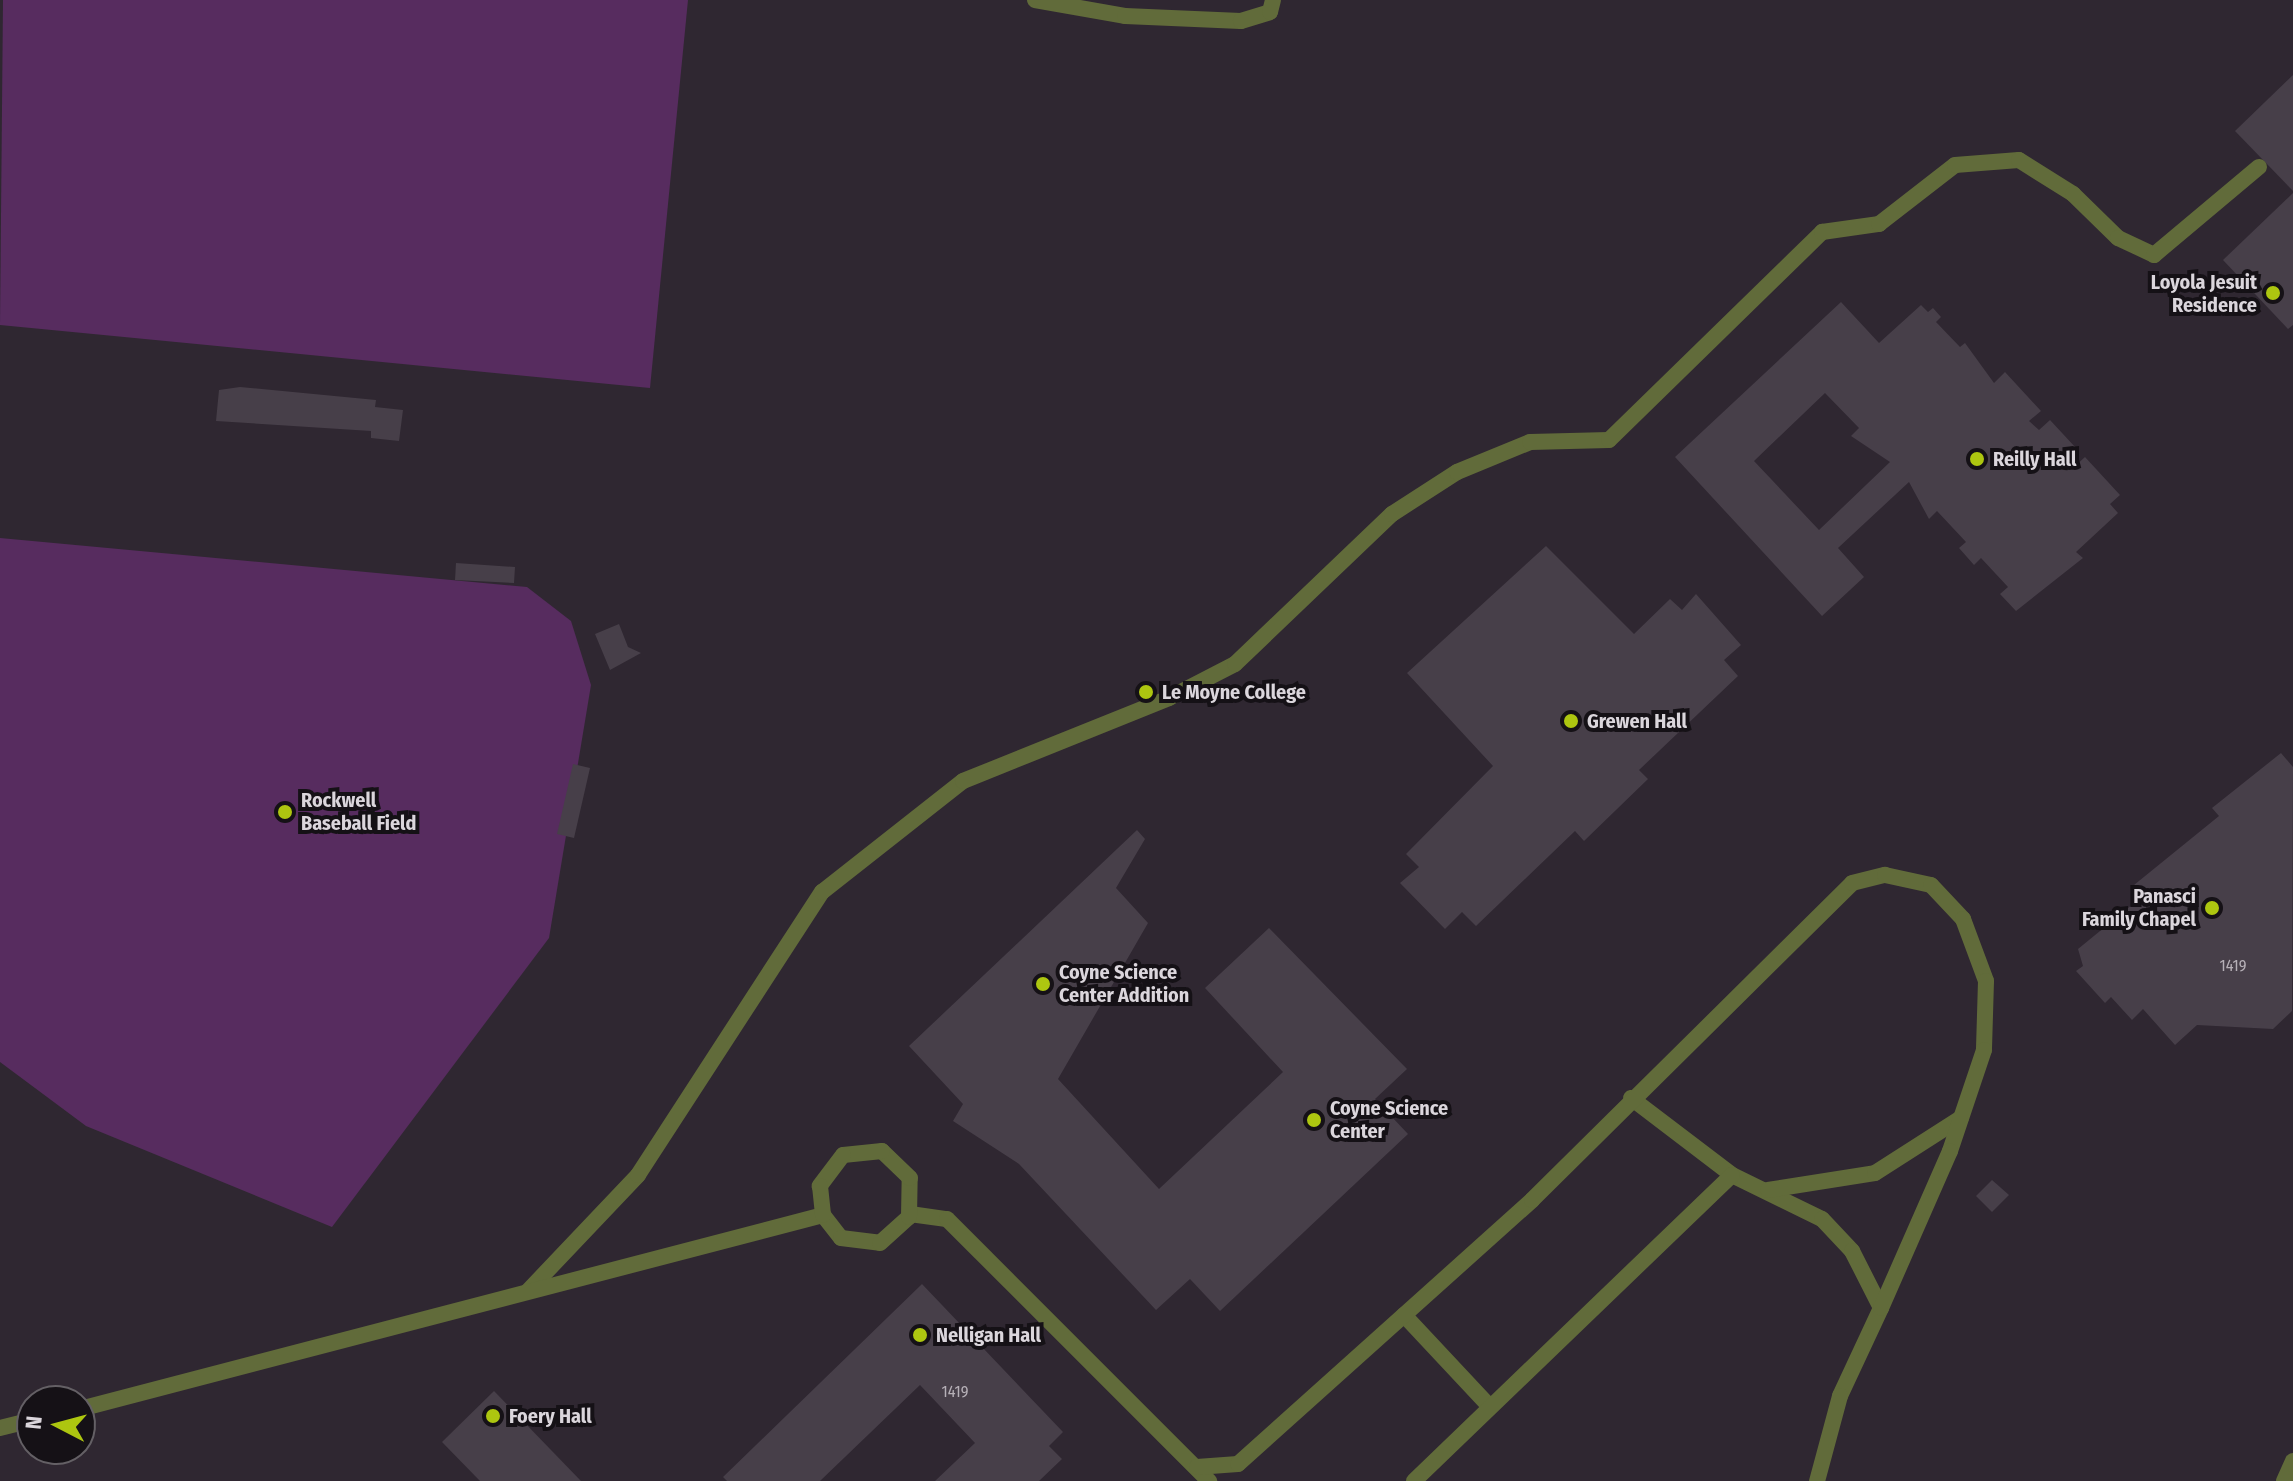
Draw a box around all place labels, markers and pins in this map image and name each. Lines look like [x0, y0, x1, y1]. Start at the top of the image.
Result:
place label: Loyola Jesuit Residence [2151, 270, 2257, 317]
marker: Loyola Jesuit Residence [2264, 284, 2282, 302]
place label: Reilly Hall [1993, 447, 2076, 471]
marker: Reilly Hall [1968, 450, 1986, 468]
place label: Le Moyne College [1162, 680, 1306, 704]
marker: Le Moyne College [1137, 683, 1155, 701]
place label: Grewen Hall [1587, 709, 1687, 733]
marker: Grewen Hall [1562, 712, 1580, 730]
place label: Rockwell Baseball Field [301, 788, 416, 835]
marker: Rockwell Baseball Field [276, 803, 294, 821]
place label: Panasci Family Chapel [2082, 884, 2196, 931]
marker: Panasci Family Chapel [2203, 899, 2221, 917]
place label: Coyne Science Center Addition [1059, 960, 1189, 1007]
marker: Coyne Science Center Addition [1034, 975, 1052, 993]
place label: Coyne Science Center [1330, 1096, 1448, 1143]
marker: Coyne Science Center [1305, 1111, 1323, 1129]
place label: Nelligan Hall [936, 1323, 1041, 1347]
marker: Nelligan Hall [911, 1326, 929, 1344]
place label: Foery Hall [509, 1404, 592, 1428]
marker: Foery Hall [484, 1407, 502, 1425]

